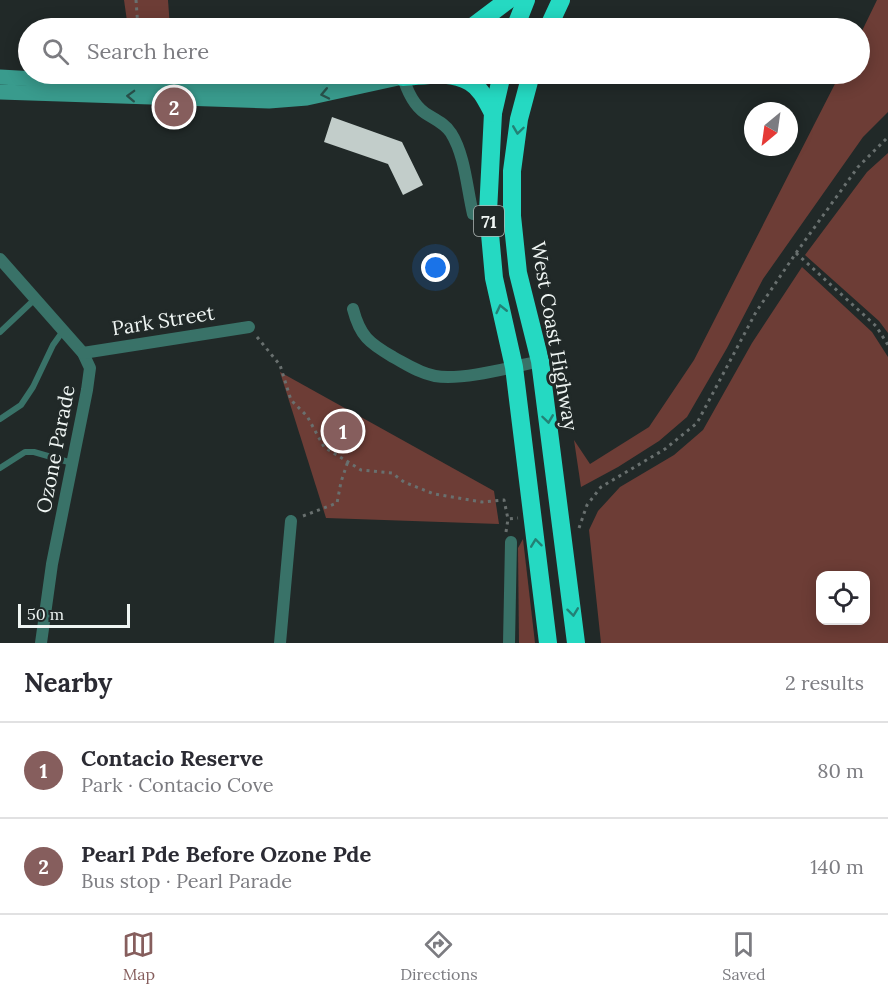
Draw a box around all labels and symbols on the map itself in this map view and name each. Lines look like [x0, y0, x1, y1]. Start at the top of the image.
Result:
pin: 2 [154, 84, 194, 130]
one-way arrow [320, 87, 330, 100]
one-way arrow [126, 90, 135, 103]
north arrow [744, 102, 798, 156]
one-way arrow [512, 126, 524, 135]
road number: 71 [474, 206, 504, 236]
street label: West Coast Highway [526, 240, 584, 433]
your location [421, 253, 450, 282]
street label: Park Street [110, 300, 216, 340]
one-way arrow [495, 305, 508, 315]
street label: Ozone Parade [30, 383, 80, 515]
pin: 1 [324, 408, 362, 454]
one-way arrow [541, 414, 553, 424]
one-way arrow [530, 539, 543, 548]
scale bar [18, 601, 130, 628]
one-way arrow [566, 608, 579, 617]

